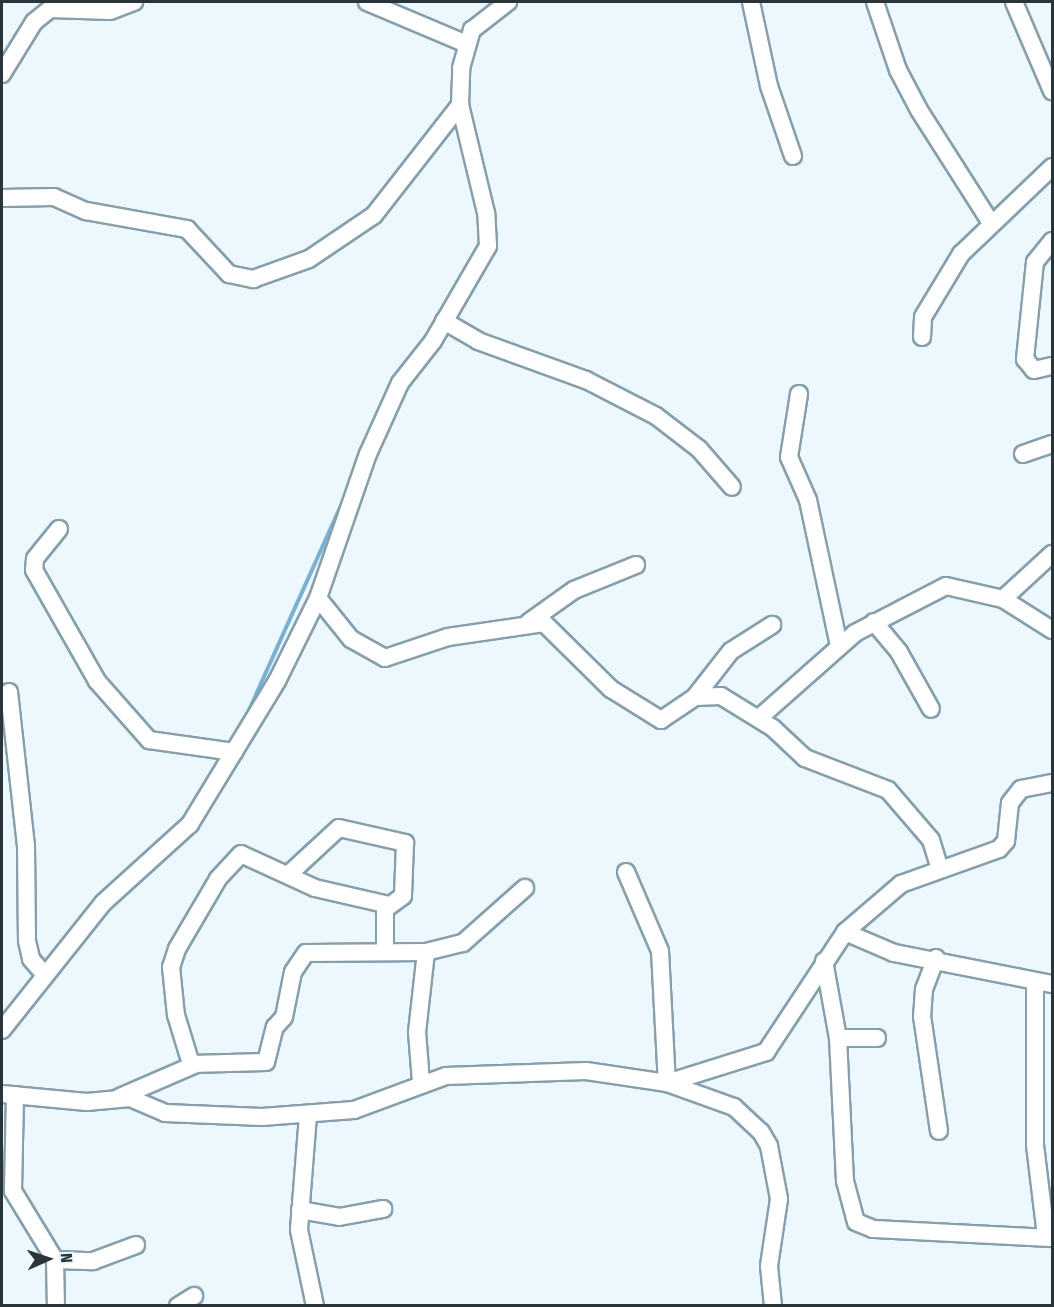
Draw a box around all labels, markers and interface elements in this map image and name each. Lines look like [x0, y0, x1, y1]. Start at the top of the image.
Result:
north arrow [18, 1229, 78, 1289]
text: N [57, 1253, 76, 1263]

